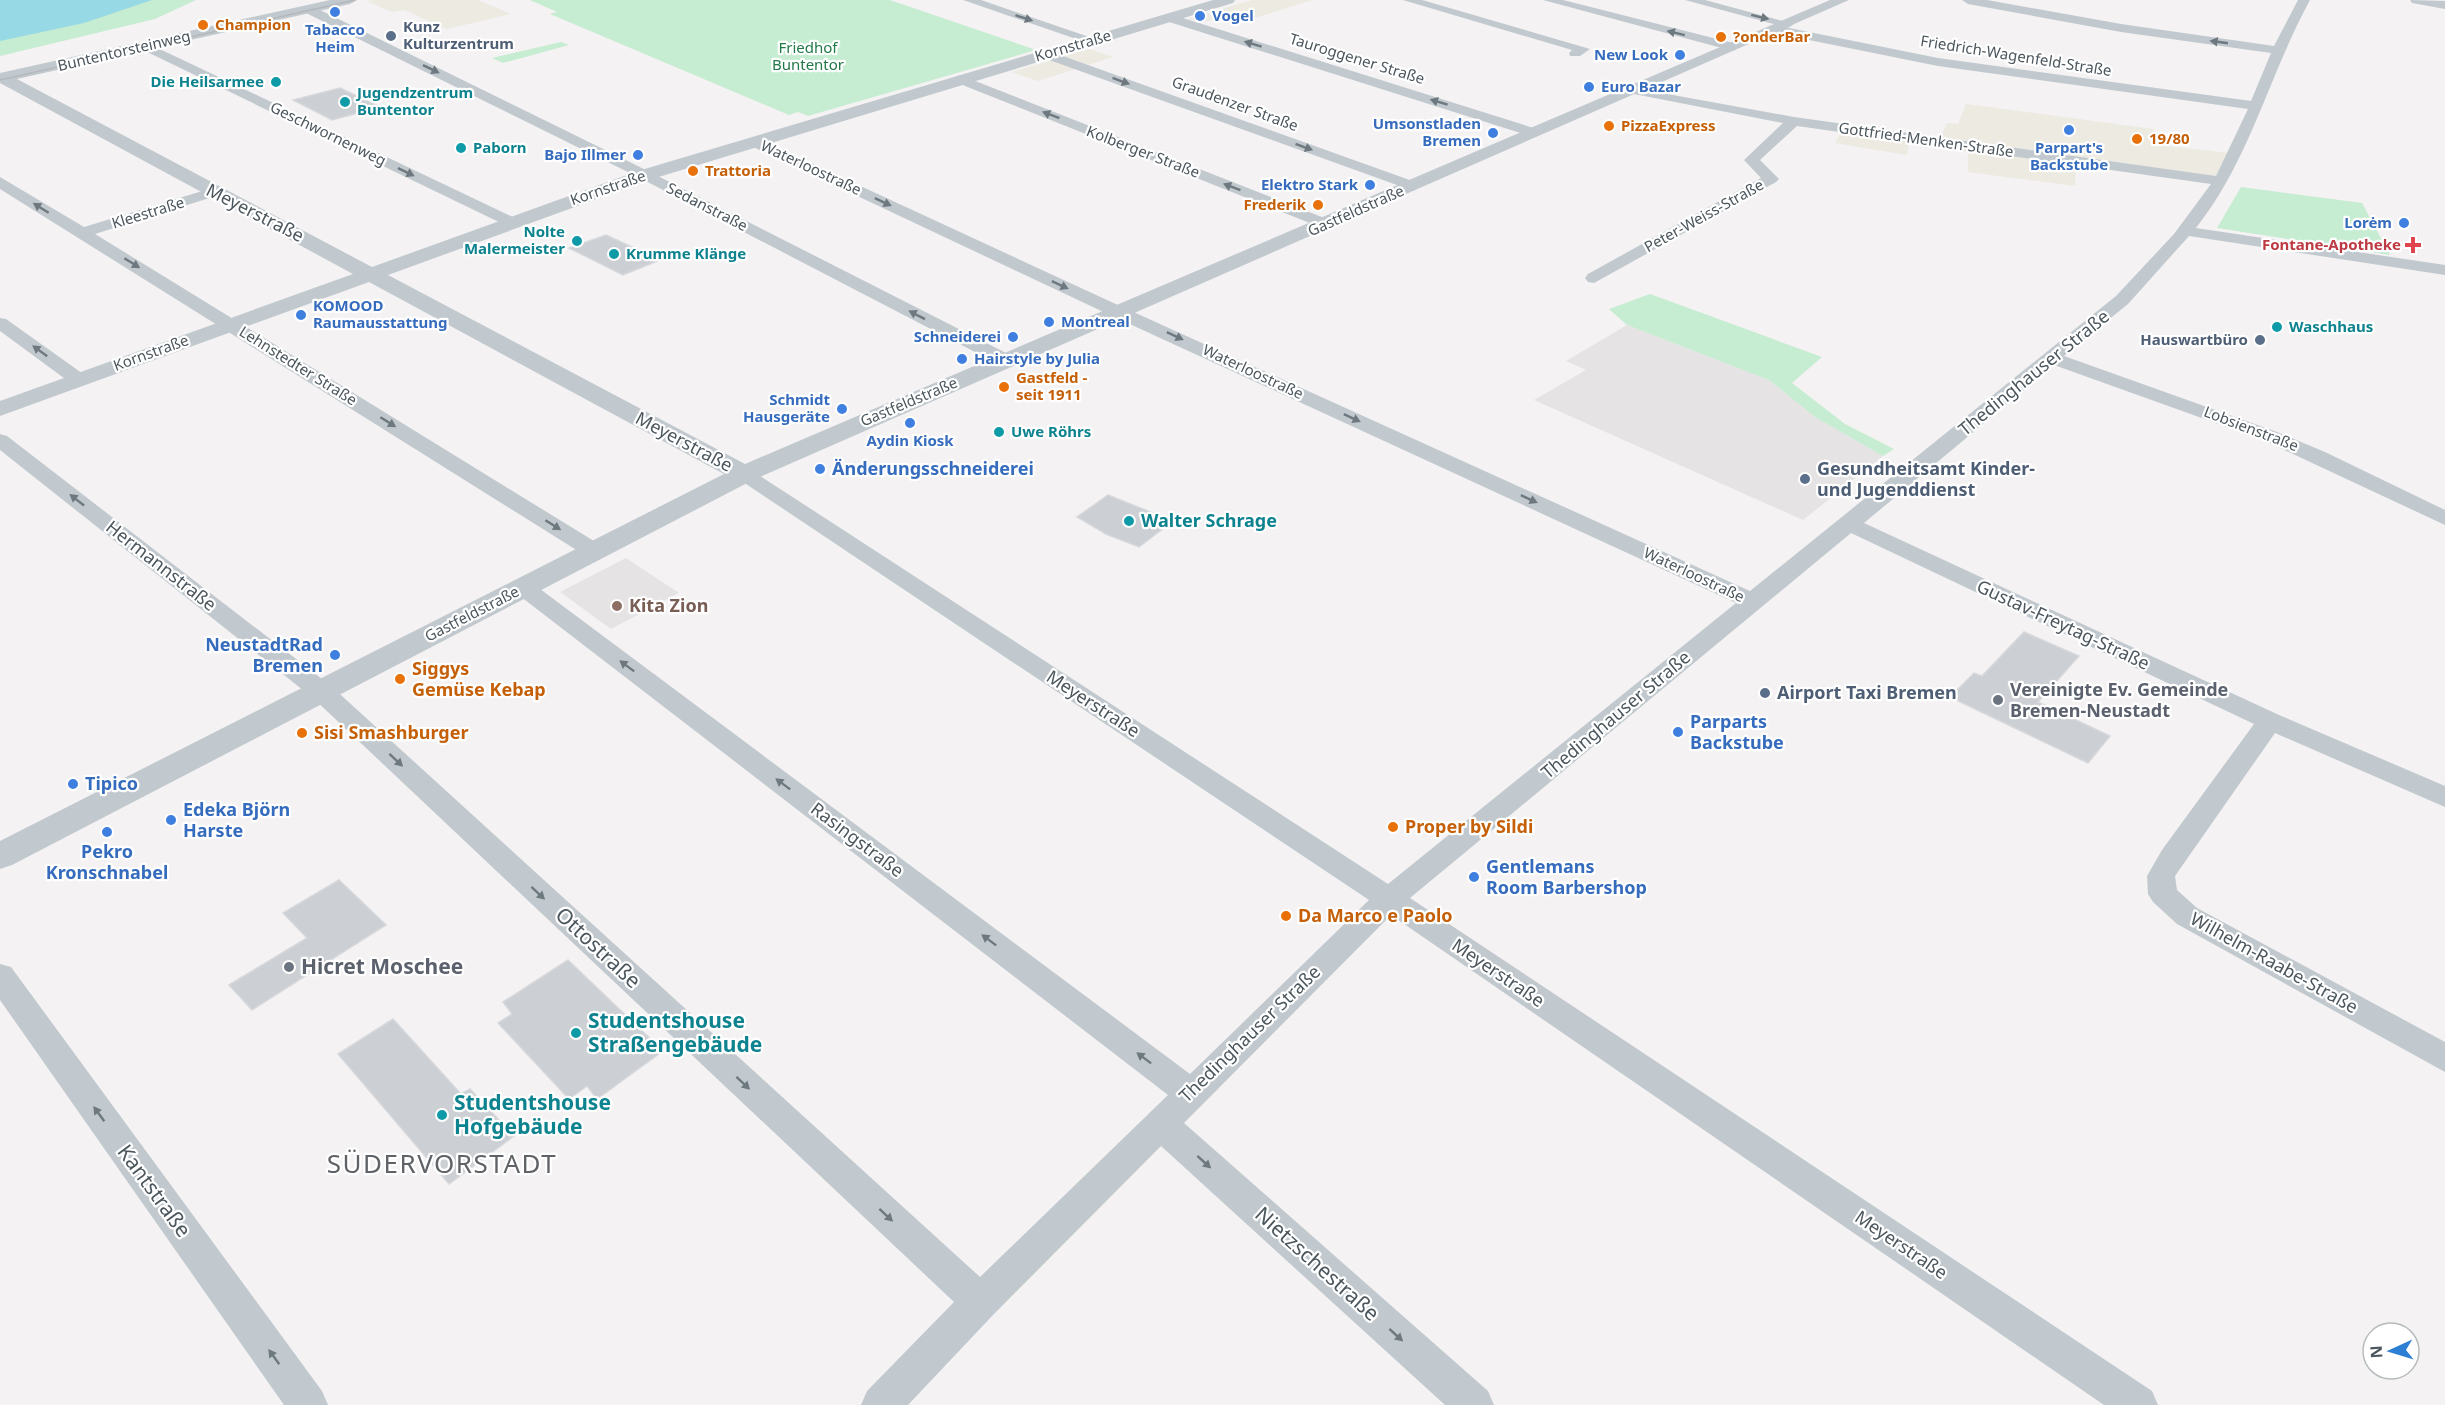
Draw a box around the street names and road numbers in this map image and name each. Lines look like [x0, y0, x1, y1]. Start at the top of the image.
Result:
street label: Buntentorsteinweg [55, 25, 192, 75]
street label: Kornstraße [1032, 25, 1113, 65]
street label: Tauroggener Straße [1287, 28, 1427, 88]
street label: Friedrich-Wagenfeld-Straße [1919, 30, 2113, 80]
street label: Graudenzer Straße [1169, 71, 1301, 135]
street label: Geschwornenweg [267, 96, 390, 170]
street label: Gottfried-Menken-Straße [1837, 117, 2015, 161]
street label: Kolberger Straße [1084, 120, 1203, 182]
street label: Waterloostraße [758, 135, 865, 199]
street label: Kornstraße [567, 165, 648, 209]
street label: Peter-Weiss-Straße [1640, 174, 1767, 256]
street label: Meyerstraße [202, 177, 308, 247]
street label: Sedanstraße [664, 177, 751, 235]
street label: Gastfeldstraße [1304, 180, 1407, 240]
street label: Kleestraße [109, 192, 186, 233]
street label: Thedinghauser Straße [1953, 304, 2114, 441]
street label: Lehnstedter Straße [236, 321, 361, 409]
street label: Kornstraße [110, 329, 191, 375]
street label: Waterloostraße [1200, 339, 1307, 403]
street label: Gastfeldstraße [857, 372, 960, 431]
street label: Lobsienstraße [2201, 401, 2302, 455]
street label: Meyerstraße [632, 405, 737, 477]
street label: Hermannstraße [101, 515, 222, 616]
street label: Waterloostraße [1641, 542, 1748, 606]
street label: Gustav-Freytag-Straße [1973, 573, 2154, 675]
street label: Gastfeldstraße [421, 581, 522, 646]
street label: Thedinghauser Straße [1536, 645, 1695, 784]
street label: Meyerstraße [1042, 664, 1145, 742]
street label: Rasingstraße [806, 796, 909, 882]
street label: Ottostraße [550, 901, 647, 994]
street label: Wilhelm-Raabe-Straße [2186, 906, 2363, 1018]
street label: Meyerstraße [1448, 932, 1549, 1012]
street label: Thedinghauser Straße [1174, 960, 1325, 1107]
street label: Kantstraße [112, 1138, 198, 1242]
street label: Nietzschestraße [1249, 1200, 1386, 1327]
street label: Meyerstraße [1851, 1204, 1952, 1284]

